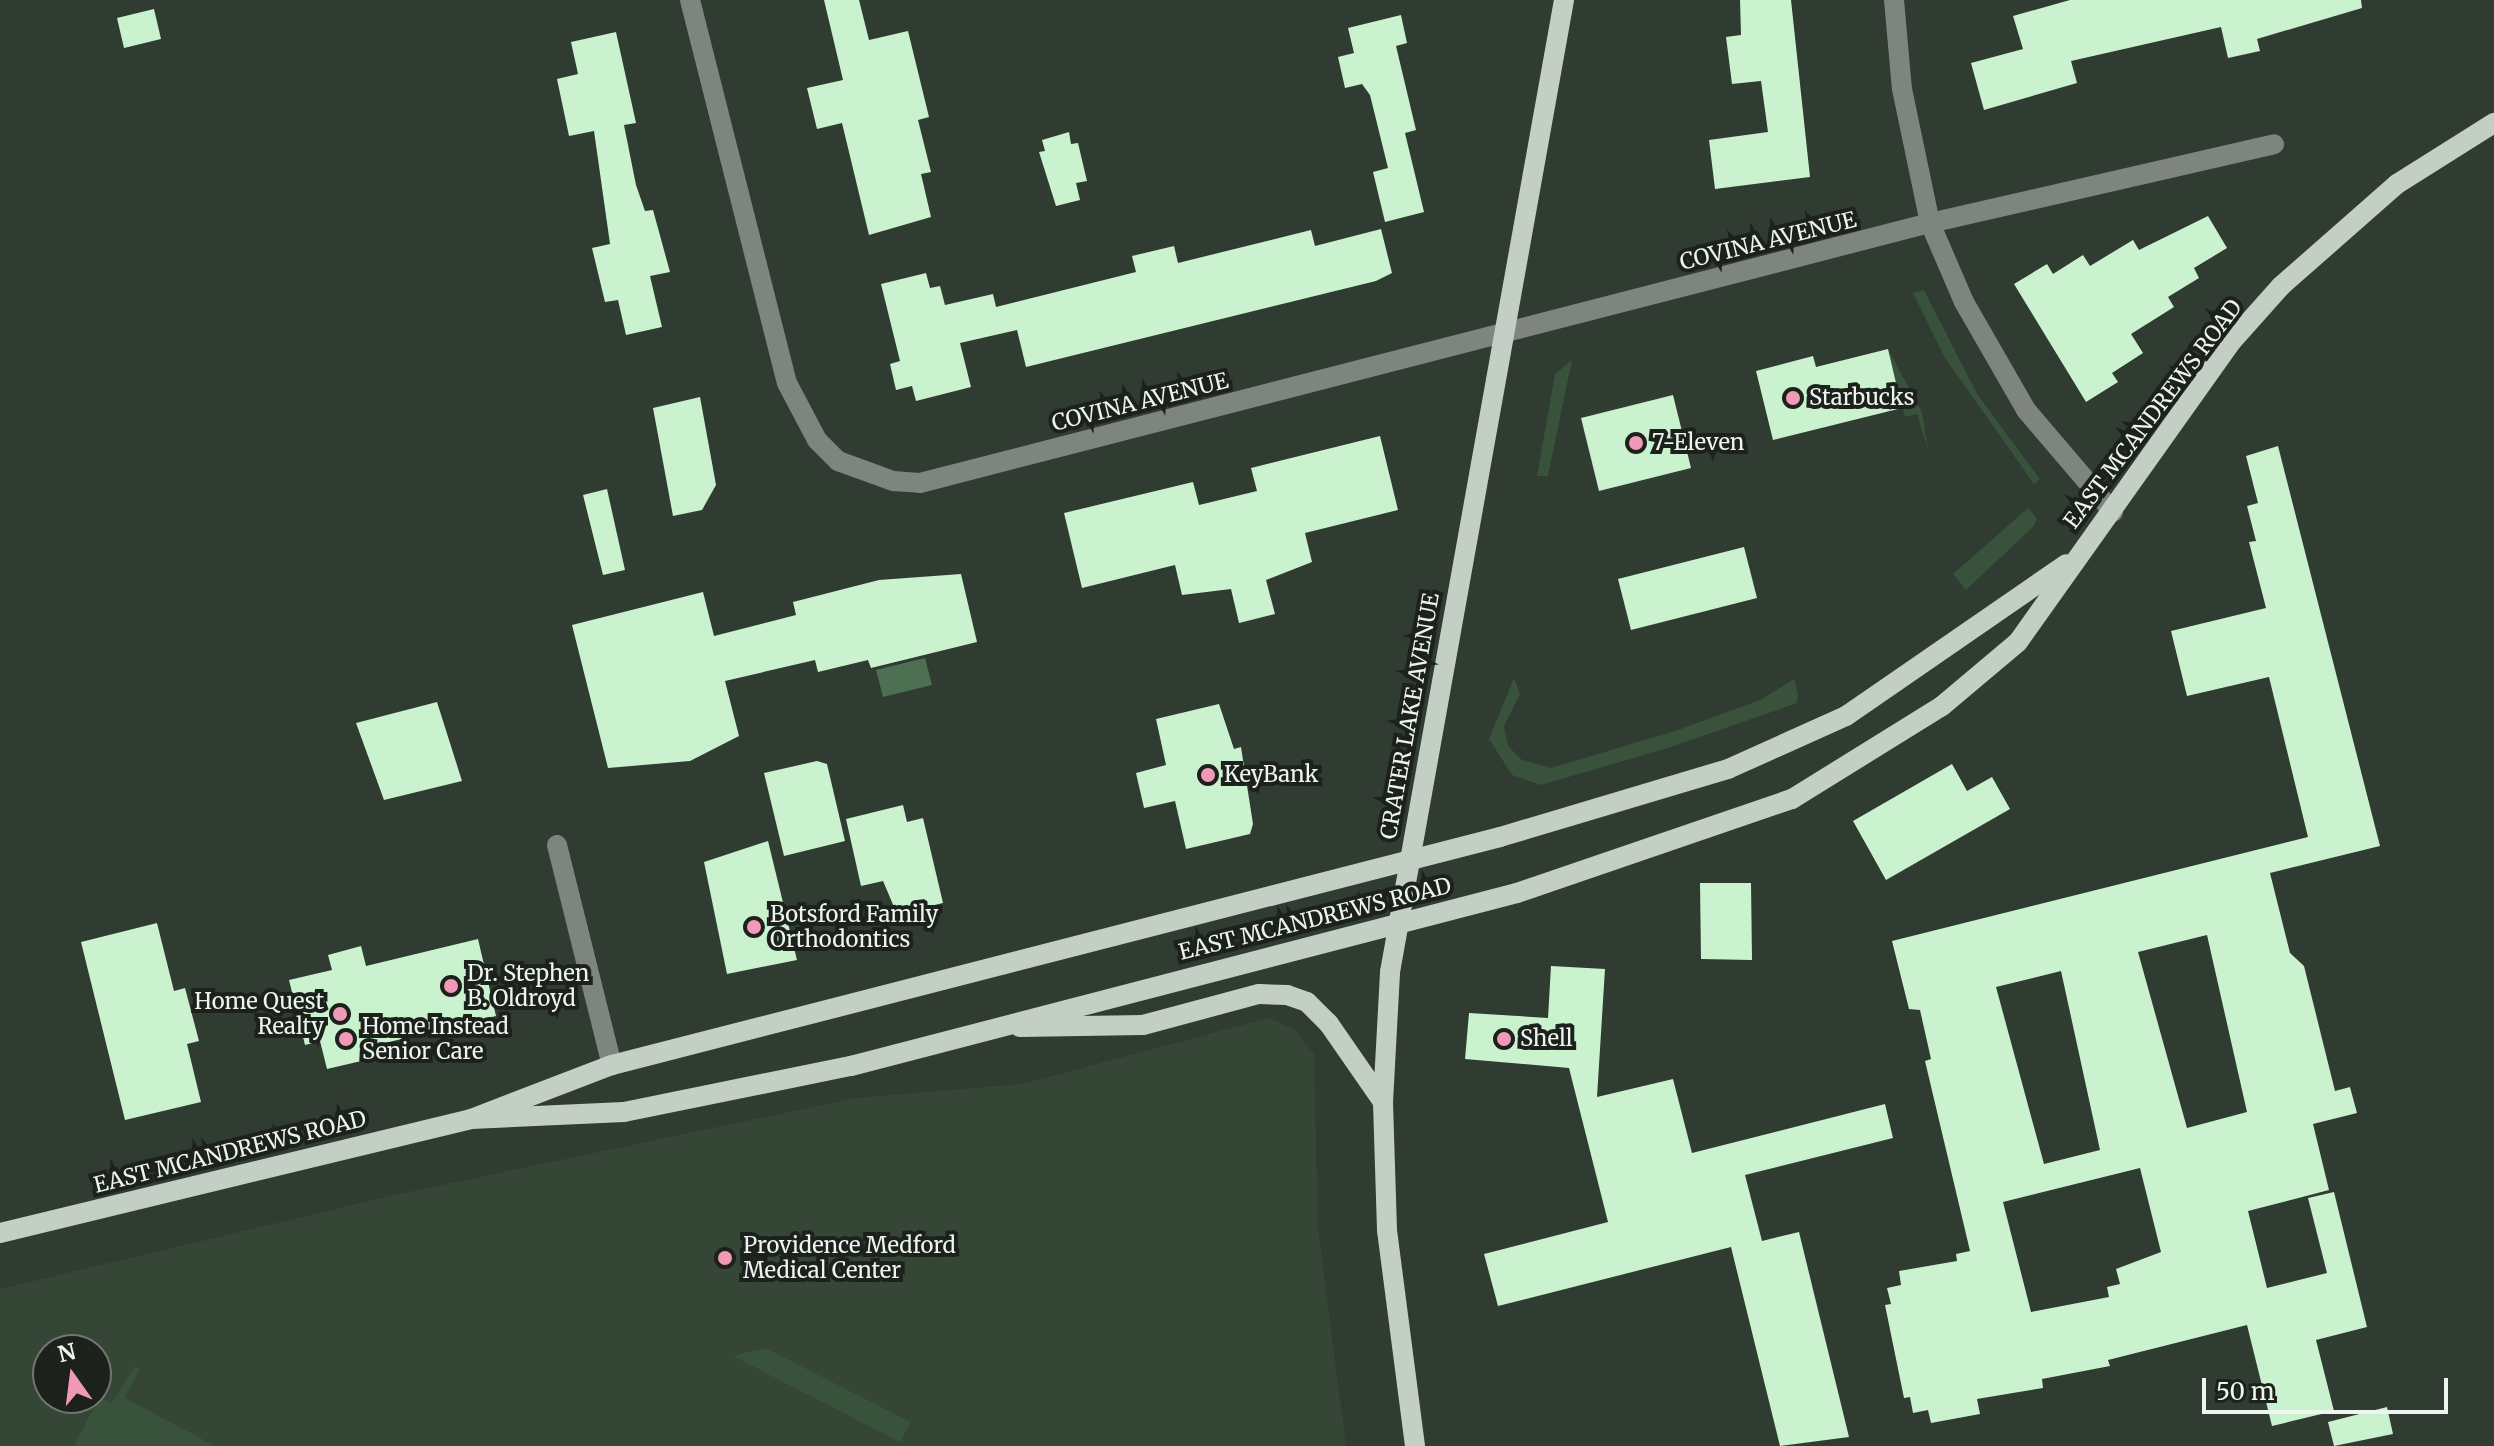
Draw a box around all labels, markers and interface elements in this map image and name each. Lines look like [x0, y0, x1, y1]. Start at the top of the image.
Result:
street label: COVINA AVENUE [1677, 206, 1859, 276]
street label: EAST MCANDREWS ROAD [2058, 294, 2248, 534]
street label: COVINA AVENUE [1049, 367, 1231, 437]
place label: Starbucks [1809, 385, 1914, 411]
marker: Starbucks [1784, 389, 1802, 407]
place label: 7-Eleven [1652, 430, 1744, 456]
marker: 7-Eleven [1627, 434, 1645, 452]
street label: CRATER LAKE AVENUE [1375, 591, 1445, 841]
place label: KeyBank [1224, 762, 1319, 788]
marker: KeyBank [1199, 766, 1217, 784]
street label: EAST MCANDREWS ROAD [1176, 872, 1454, 966]
place label: Botsford Family Orthodontics [770, 901, 938, 952]
marker: Botsford Family Orthodontics [745, 918, 763, 936]
place label: Dr. Stephen B. Oldroyd [467, 960, 589, 1012]
marker: Dr. Stephen B. Oldroyd [442, 977, 460, 995]
place label: Home Quest Realty [194, 988, 324, 1040]
marker: Home Quest Realty [331, 1005, 349, 1023]
place label: Home Instead Senior Care [362, 1013, 509, 1064]
place label: Shell [1520, 1026, 1573, 1052]
marker: Home Instead Senior Care [337, 1030, 355, 1048]
marker: Shell [1495, 1030, 1513, 1048]
street label: EAST MCANDREWS ROAD [91, 1105, 369, 1199]
place label: Providence Medford Medical Center [743, 1232, 956, 1284]
marker: Providence Medford Medical Center [714, 1247, 736, 1269]
north arrow [32, 1334, 112, 1414]
text: N [55, 1337, 78, 1368]
scale bar [2206, 1362, 2452, 1412]
text: 50 m [2216, 1376, 2275, 1407]

